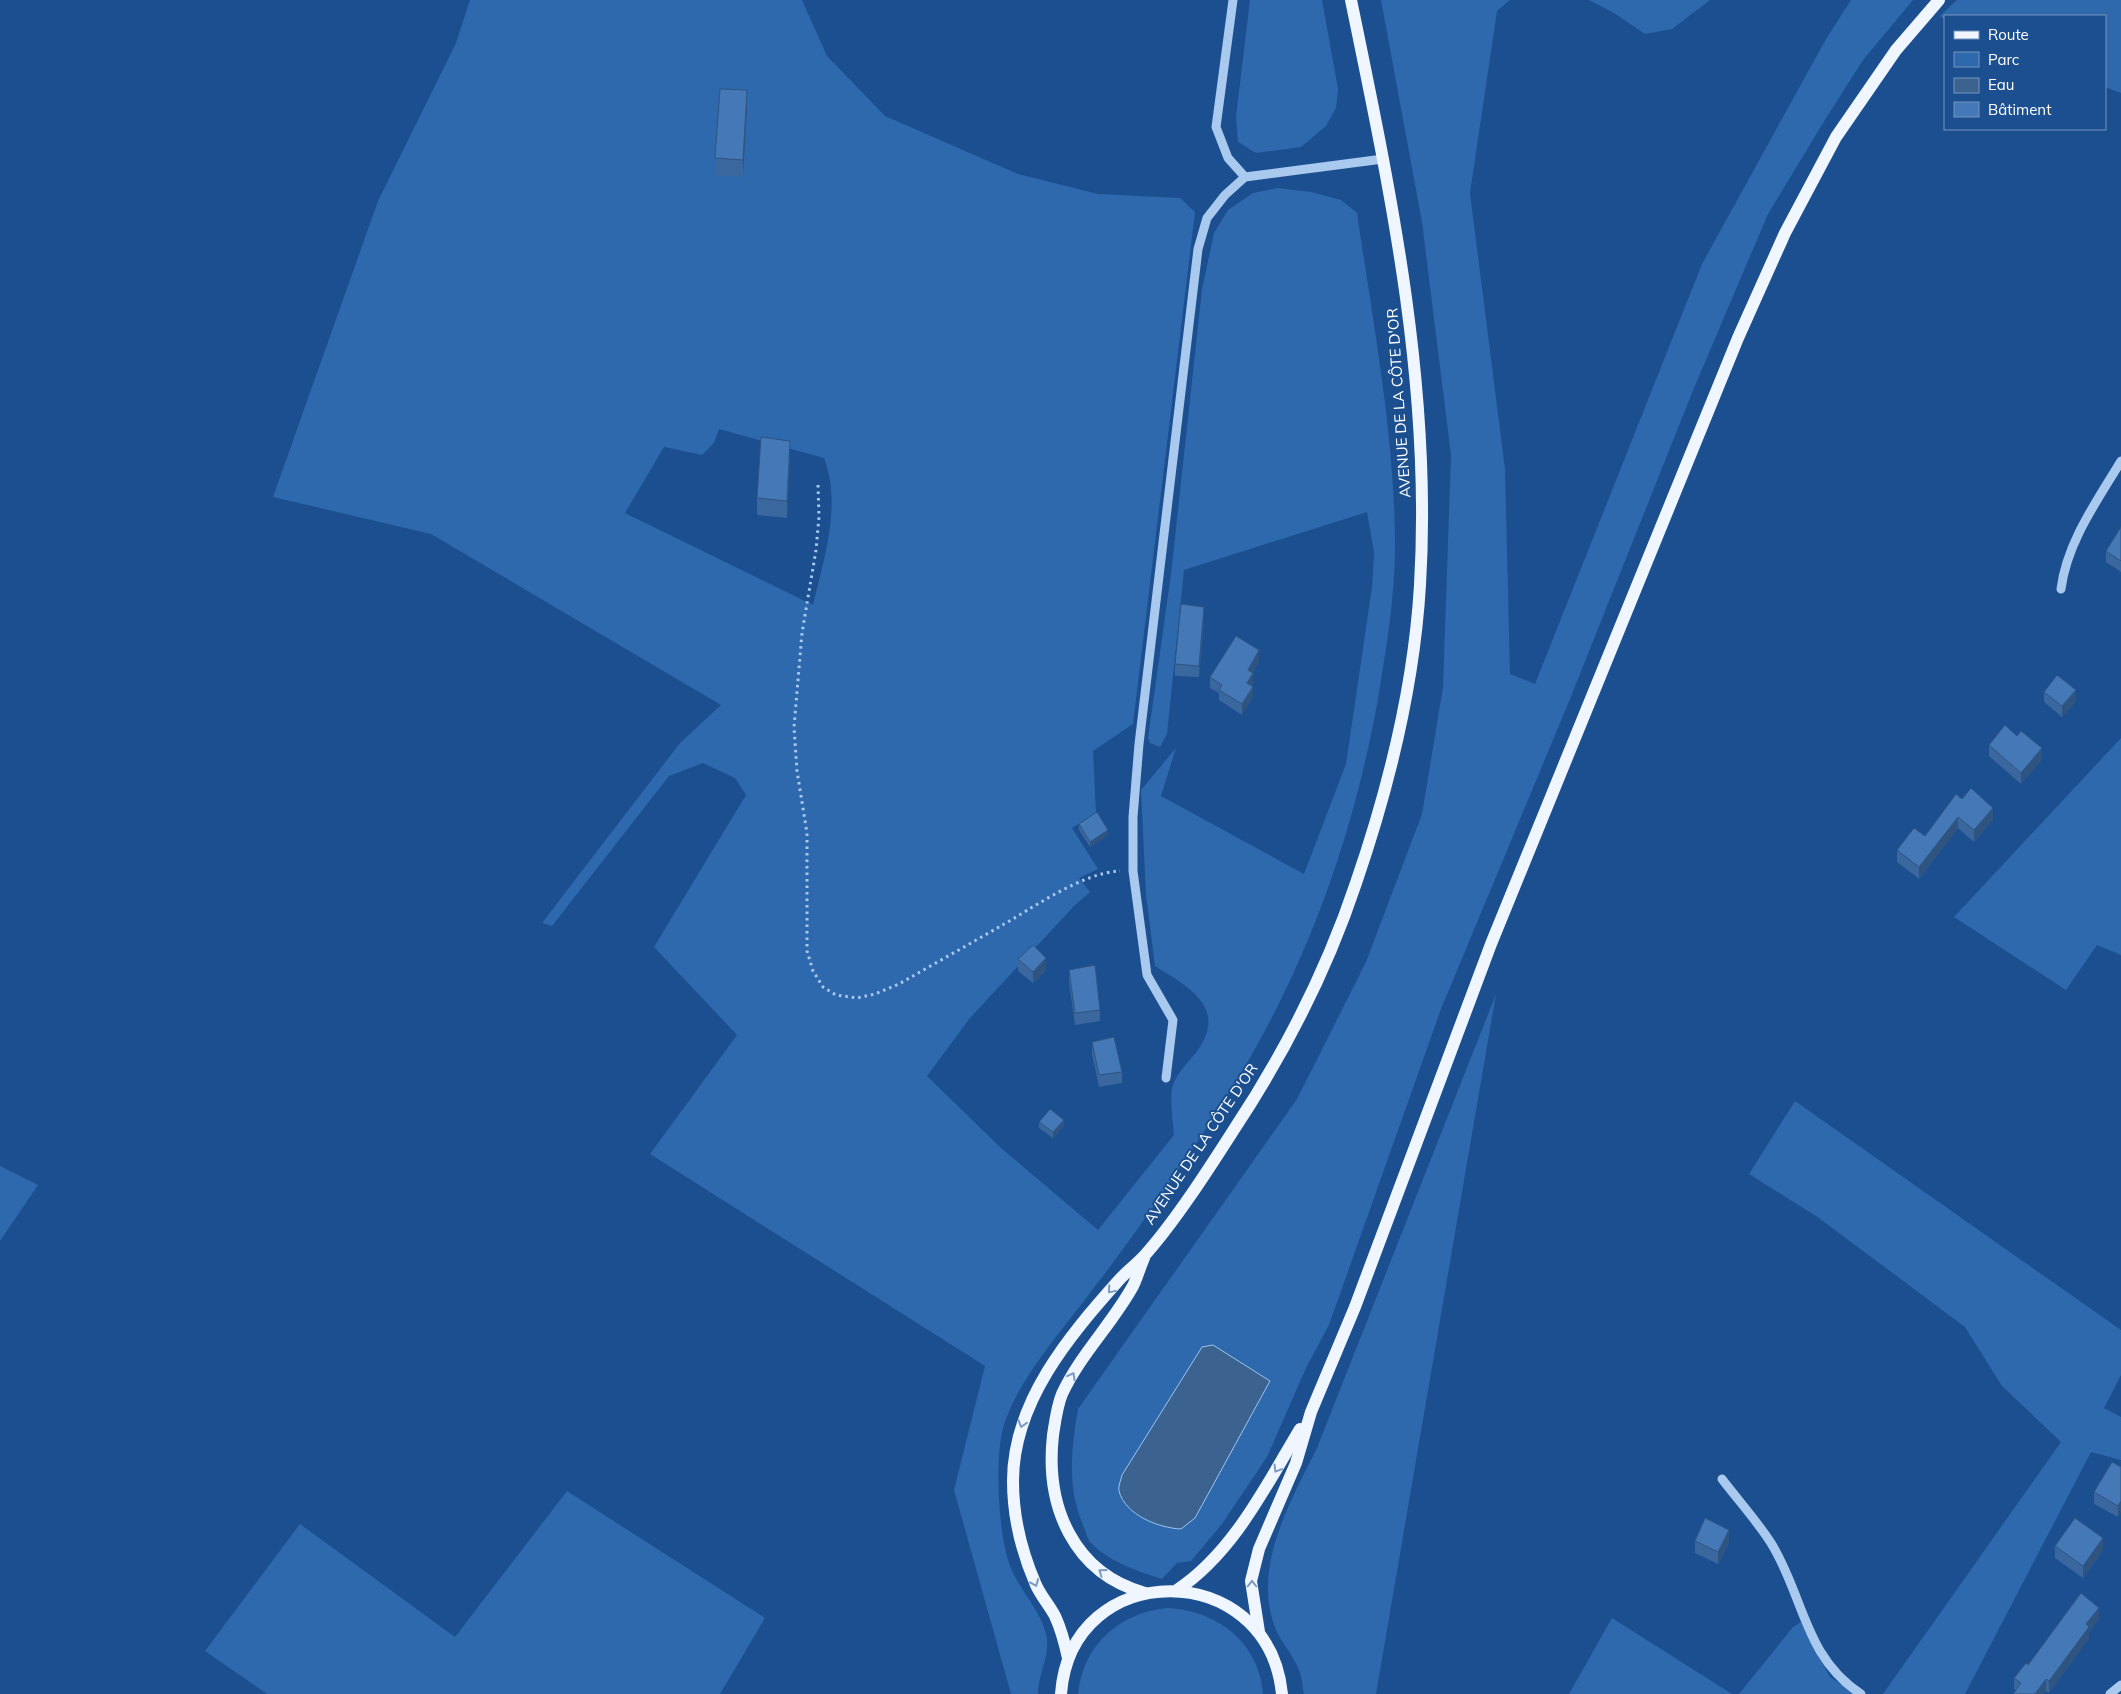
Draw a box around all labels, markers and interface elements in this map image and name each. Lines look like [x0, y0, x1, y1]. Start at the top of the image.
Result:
legend [1944, 15, 2106, 130]
text: Route [1988, 25, 2029, 44]
text: Parc [1988, 50, 2019, 69]
text: Eau [1988, 75, 2014, 94]
text: Bâtiment [1988, 100, 2051, 119]
street label: AVENUE DE LA CÔTE D'OR [1382, 307, 1415, 499]
street label: AVENUE DE LA CÔTE D'OR [1140, 1060, 1262, 1228]
one-way arrow [1108, 1284, 1117, 1293]
one-way arrow [1066, 1373, 1076, 1382]
one-way arrow [1018, 1420, 1028, 1428]
one-way arrow [1273, 1463, 1283, 1472]
one-way arrow [1098, 1569, 1108, 1578]
one-way arrow [1029, 1578, 1039, 1586]
one-way arrow [1247, 1580, 1257, 1588]

